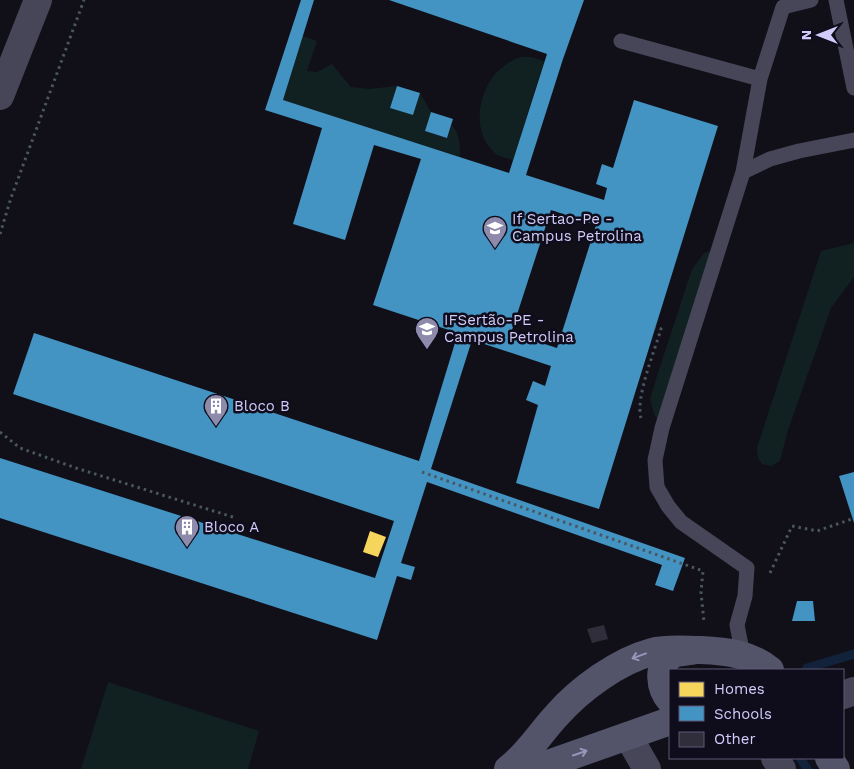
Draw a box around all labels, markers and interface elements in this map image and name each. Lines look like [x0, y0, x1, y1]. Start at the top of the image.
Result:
north arrow [794, 10, 844, 60]
text: N [798, 30, 814, 40]
place label: If Sertao-Pe - Campus Petrolina [512, 210, 642, 245]
school or university icon: If Sertao-Pe - Campus Petrolina [482, 215, 508, 249]
place label: IFSertão-PE - Campus Petrolina [444, 311, 574, 346]
school or university icon: IFSertão-PE - Campus Petrolina [414, 316, 440, 350]
building icon: Bloco B [203, 393, 229, 427]
place label: Bloco B [234, 397, 290, 415]
building icon: Bloco A [174, 514, 200, 548]
place label: Bloco A [204, 518, 259, 536]
one-way arrow [632, 652, 647, 662]
legend [669, 669, 844, 759]
text: Homes [714, 680, 765, 698]
text: Schools [714, 705, 772, 723]
text: Other [714, 730, 756, 748]
one-way arrow [572, 748, 587, 757]

